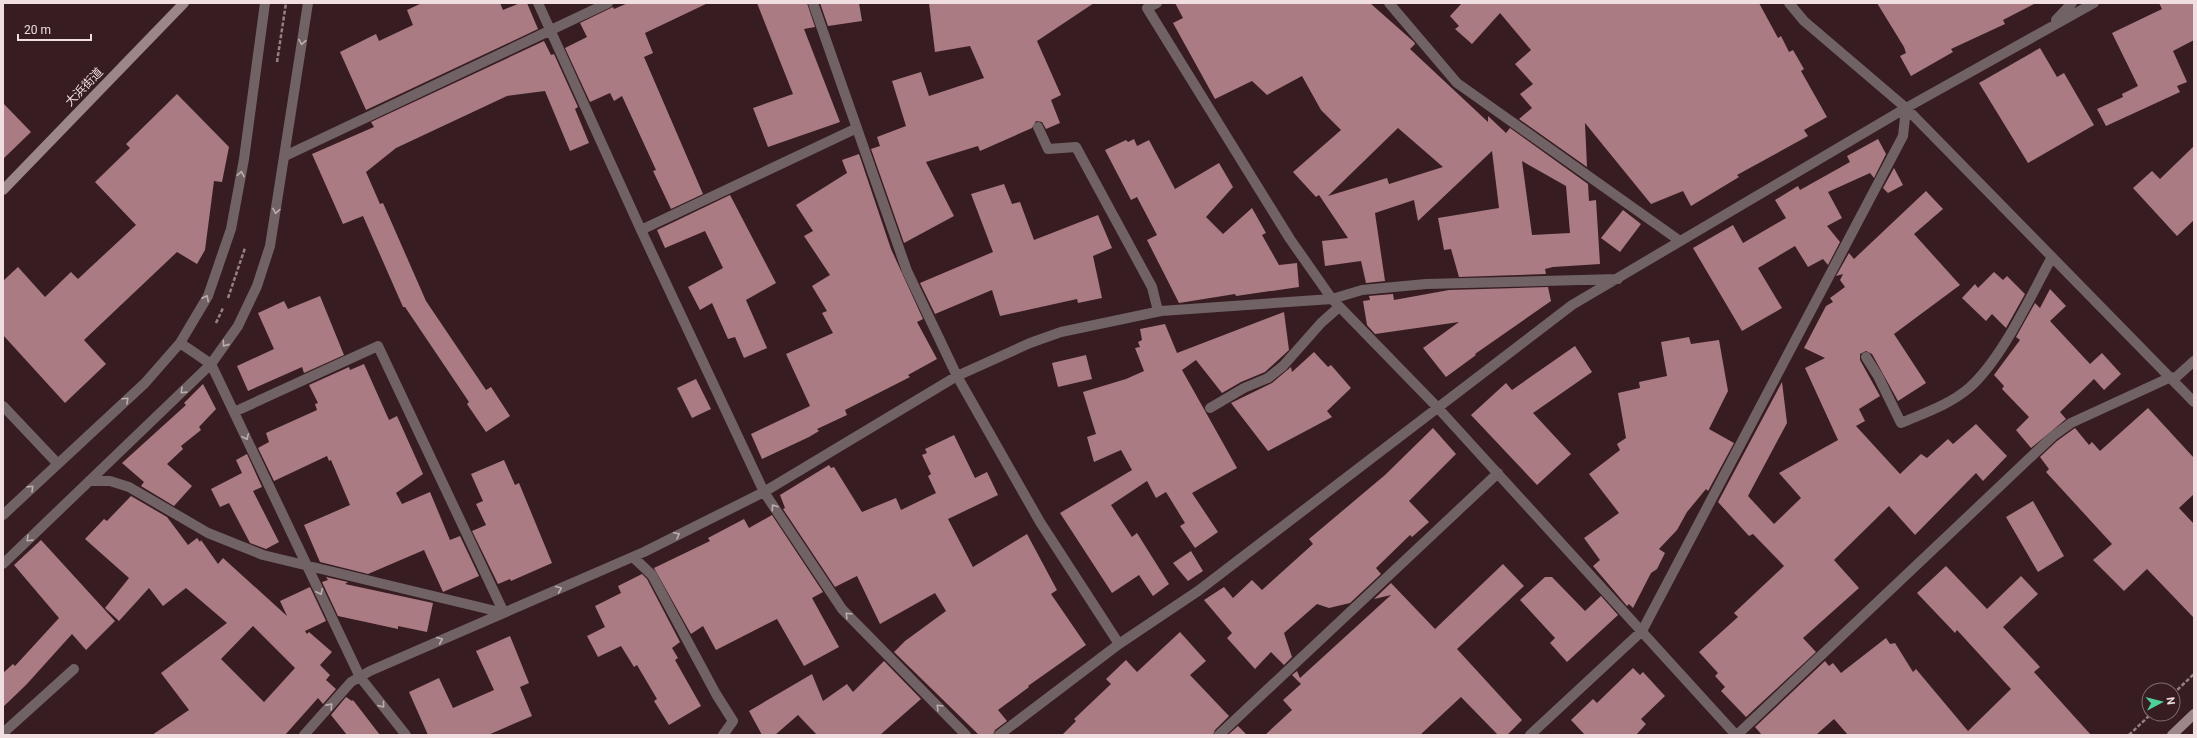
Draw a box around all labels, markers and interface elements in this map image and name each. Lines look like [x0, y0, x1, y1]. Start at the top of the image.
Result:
scale bar [18, 16, 91, 42]
text: 20 m [24, 23, 51, 37]
one-way arrow [298, 38, 307, 45]
street label: 大浜街道 [62, 65, 106, 109]
one-way arrow [236, 170, 245, 177]
one-way arrow [272, 208, 281, 215]
one-way arrow [201, 295, 209, 302]
one-way arrow [223, 340, 230, 347]
one-way arrow [180, 386, 188, 394]
one-way arrow [121, 397, 129, 404]
one-way arrow [241, 433, 249, 440]
one-way arrow [26, 485, 34, 493]
one-way arrow [772, 505, 779, 512]
one-way arrow [673, 532, 681, 540]
one-way arrow [26, 534, 34, 542]
one-way arrow [555, 586, 563, 594]
one-way arrow [315, 588, 323, 596]
one-way arrow [845, 612, 853, 619]
one-way arrow [436, 637, 443, 645]
north arrow [2141, 682, 2181, 722]
text: N [2164, 696, 2177, 706]
one-way arrow [378, 701, 385, 708]
one-way arrow [325, 703, 333, 711]
one-way arrow [936, 704, 944, 712]

